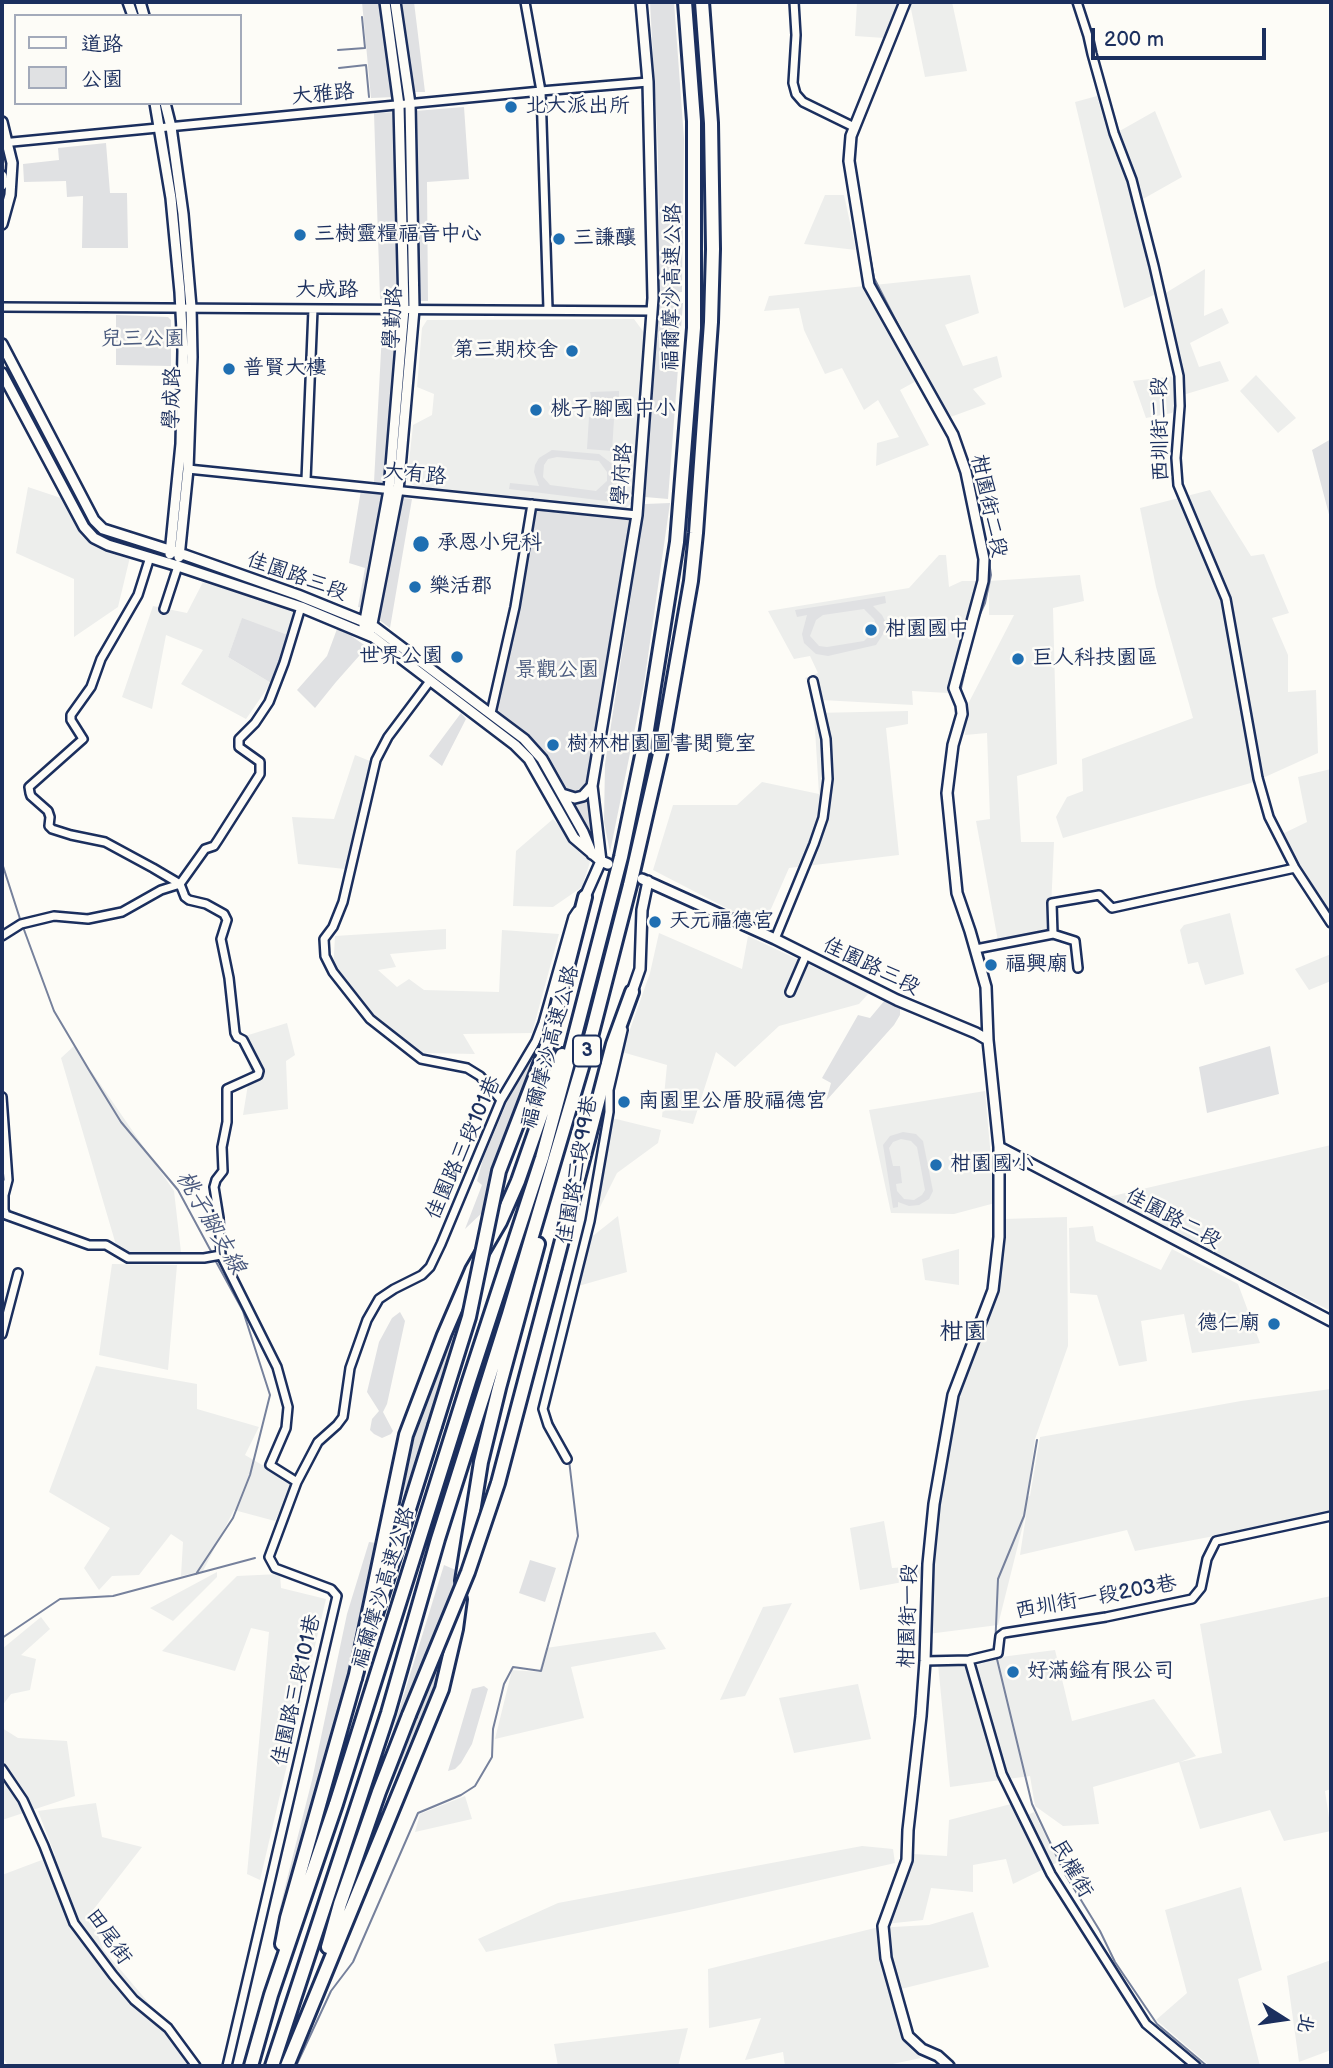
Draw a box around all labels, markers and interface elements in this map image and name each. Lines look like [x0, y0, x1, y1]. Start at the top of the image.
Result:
legend [14, 14, 242, 105]
scale bar [1095, 14, 1270, 58]
text: 200 m [1104, 27, 1164, 52]
text: 道路 [81, 32, 123, 57]
text: 公園 [81, 67, 123, 92]
street label: 大雅路 [291, 80, 355, 110]
place label: 北大派出所 [525, 94, 630, 120]
marker: 北大派出所 [503, 99, 519, 115]
street label: 福爾摩沙高速公路 [659, 203, 687, 371]
place label: 三樹靈糧福音中心 [314, 222, 482, 248]
place label: 三謙釀 [573, 226, 636, 252]
marker: 三樹靈糧福音中心 [292, 227, 308, 243]
marker: 三謙釀 [551, 231, 567, 247]
street label: 大成路 [296, 278, 358, 304]
street label: 學勤路 [380, 286, 408, 350]
park label: 兒三公園 [101, 327, 185, 353]
place label: 第三期校舍 [453, 338, 558, 364]
marker: 第三期校舍 [564, 343, 580, 359]
place label: 普賢大樓 [243, 356, 327, 382]
marker: 普賢大樓 [221, 361, 237, 377]
street label: 學成路 [159, 366, 187, 430]
street label: 西圳街二段 [1147, 376, 1175, 482]
place label: 桃子腳國中小 [550, 397, 676, 423]
marker: 桃子腳國中小 [528, 402, 544, 418]
street label: 學府路 [608, 442, 638, 506]
street label: 柑園街二段 [965, 452, 1011, 560]
street label: 大有路 [382, 459, 448, 491]
place label: 承恩小兒科 [437, 531, 542, 557]
marker: 承恩小兒科 [411, 534, 431, 554]
street label: 佳園路三段 [243, 547, 351, 607]
place label: 樂活郡 [429, 574, 492, 600]
marker: 樂活郡 [407, 579, 423, 595]
place label: 柑園國中 [885, 617, 969, 643]
marker: 柑園國中 [863, 622, 879, 638]
place label: 世界公園 [359, 644, 443, 670]
place label: 巨人科技園區 [1032, 646, 1158, 672]
marker: 世界公園 [449, 649, 465, 665]
marker: 巨人科技園區 [1010, 651, 1026, 667]
park label: 景觀公園 [515, 658, 599, 684]
place label: 樹林柑園圖書閱覽室 [567, 732, 756, 758]
marker: 樹林柑園圖書閱覽室 [545, 737, 561, 753]
place label: 天元福德宮 [669, 909, 774, 935]
marker: 天元福德宮 [647, 914, 663, 930]
street label: 佳園路三段 [818, 933, 924, 1001]
place label: 福興廟 [1005, 952, 1068, 978]
marker: 福興廟 [983, 957, 999, 973]
street label: 福爾摩沙高速公路 [517, 963, 585, 1131]
road number: 3 [573, 1036, 601, 1066]
street label: 佳園路三段101巷 [421, 1072, 507, 1224]
place label: 南園里公厝股福德宮 [638, 1089, 827, 1115]
street label: 佳園路三段99巷 [553, 1094, 603, 1246]
marker: 南園里公厝股福德宮 [616, 1094, 632, 1110]
place label: 柑園國小 [950, 1152, 1034, 1178]
marker: 柑園國小 [928, 1157, 944, 1173]
water label: 桃子腳支線 [169, 1166, 251, 1280]
street label: 佳園路二段 [1121, 1183, 1225, 1255]
place label: 德仁廟 [1197, 1311, 1260, 1337]
marker: 德仁廟 [1266, 1316, 1282, 1332]
district label: 柑園 [939, 1319, 987, 1347]
street label: 福爾摩沙高速公路 [347, 1504, 421, 1672]
street label: 柑園街一段 [895, 1563, 923, 1669]
street label: 西圳街一段203巷 [1013, 1571, 1179, 1625]
street label: 佳園路三段101巷 [267, 1612, 327, 1768]
place label: 好滿鎰有限公司 [1027, 1659, 1174, 1685]
marker: 好滿鎰有限公司 [1005, 1664, 1021, 1680]
street label: 民權街 [1044, 1835, 1098, 1903]
street label: 田尾街 [80, 1904, 136, 1970]
north arrow [1249, 1984, 1319, 2054]
text: 北 [1292, 2012, 1318, 2035]

